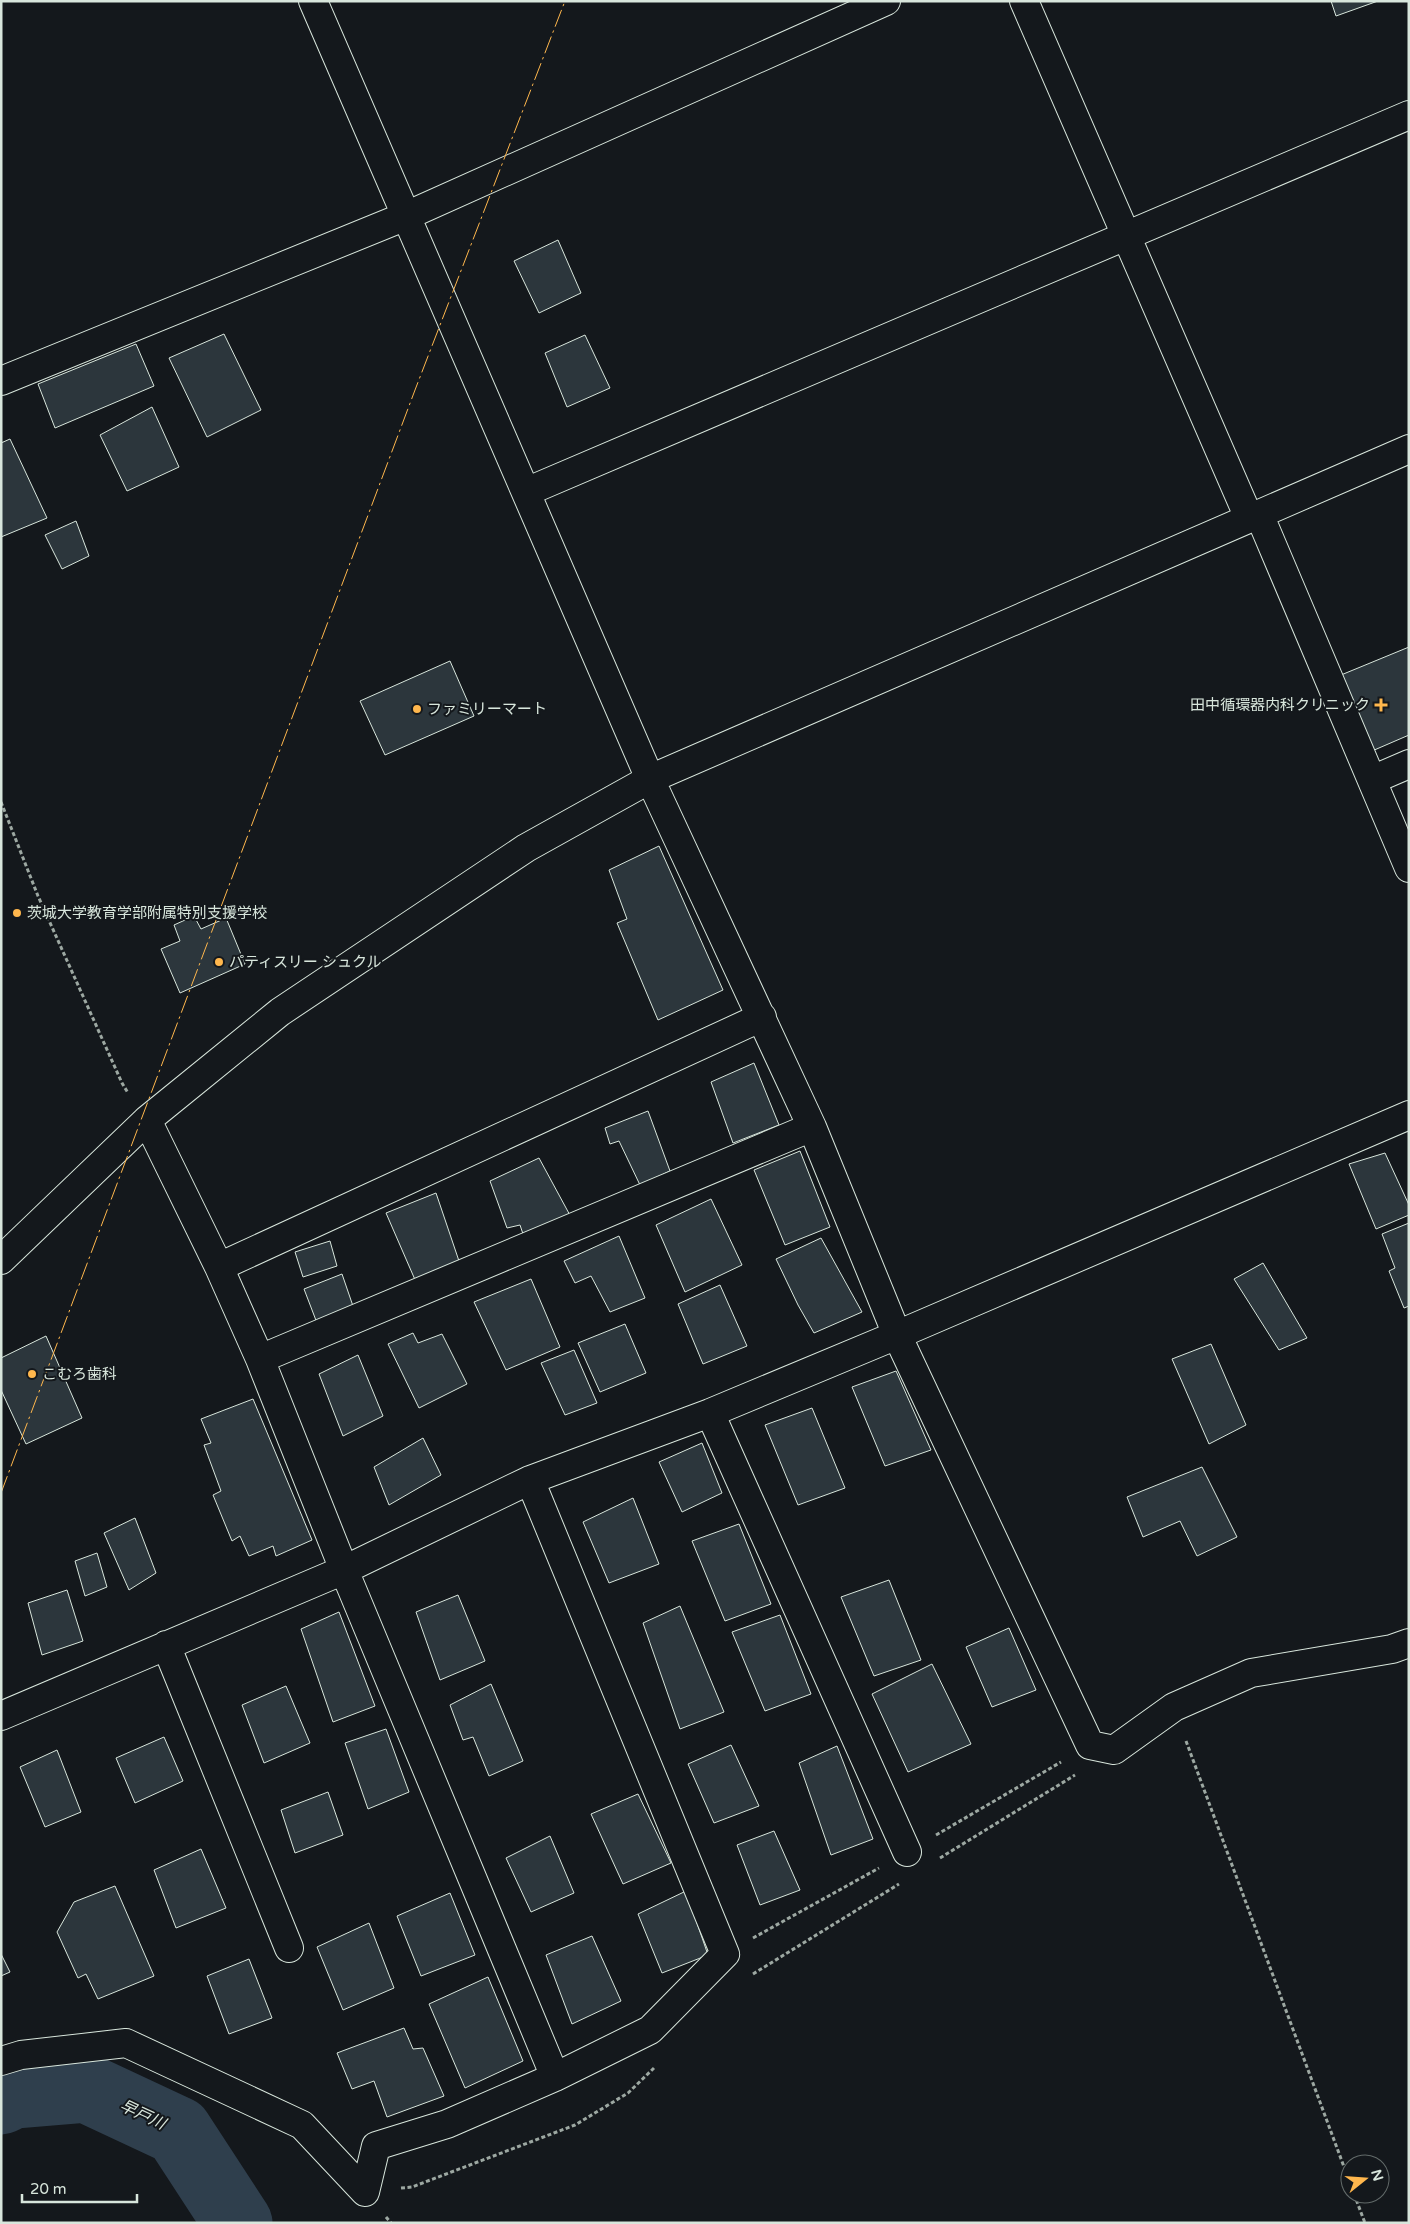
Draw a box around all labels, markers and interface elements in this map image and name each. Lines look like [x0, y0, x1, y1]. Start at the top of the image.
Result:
place label: 田中循環器内科クリニック [1190, 696, 1370, 714]
marker: 田中循環器内科クリニック [1374, 698, 1388, 712]
place label: ファミリーマート [427, 700, 547, 718]
marker: ファミリーマート [411, 703, 423, 715]
place label: 茨城大学教育学部附属特別支援学校 [27, 904, 267, 922]
marker: 茨城大学教育学部附属特別支援学校 [11, 907, 23, 919]
place label: パティスリー シュクル [229, 953, 382, 971]
marker: パティスリー シュクル [213, 956, 225, 968]
place label: こむろ歯科 [42, 1365, 117, 1383]
marker: こむろ歯科 [26, 1368, 38, 1380]
water label: 早戸川 [117, 2096, 170, 2135]
north arrow [1340, 2154, 1390, 2204]
text: N [1367, 2167, 1387, 2183]
scale bar [22, 2172, 138, 2204]
text: 20 m [30, 2180, 67, 2198]

